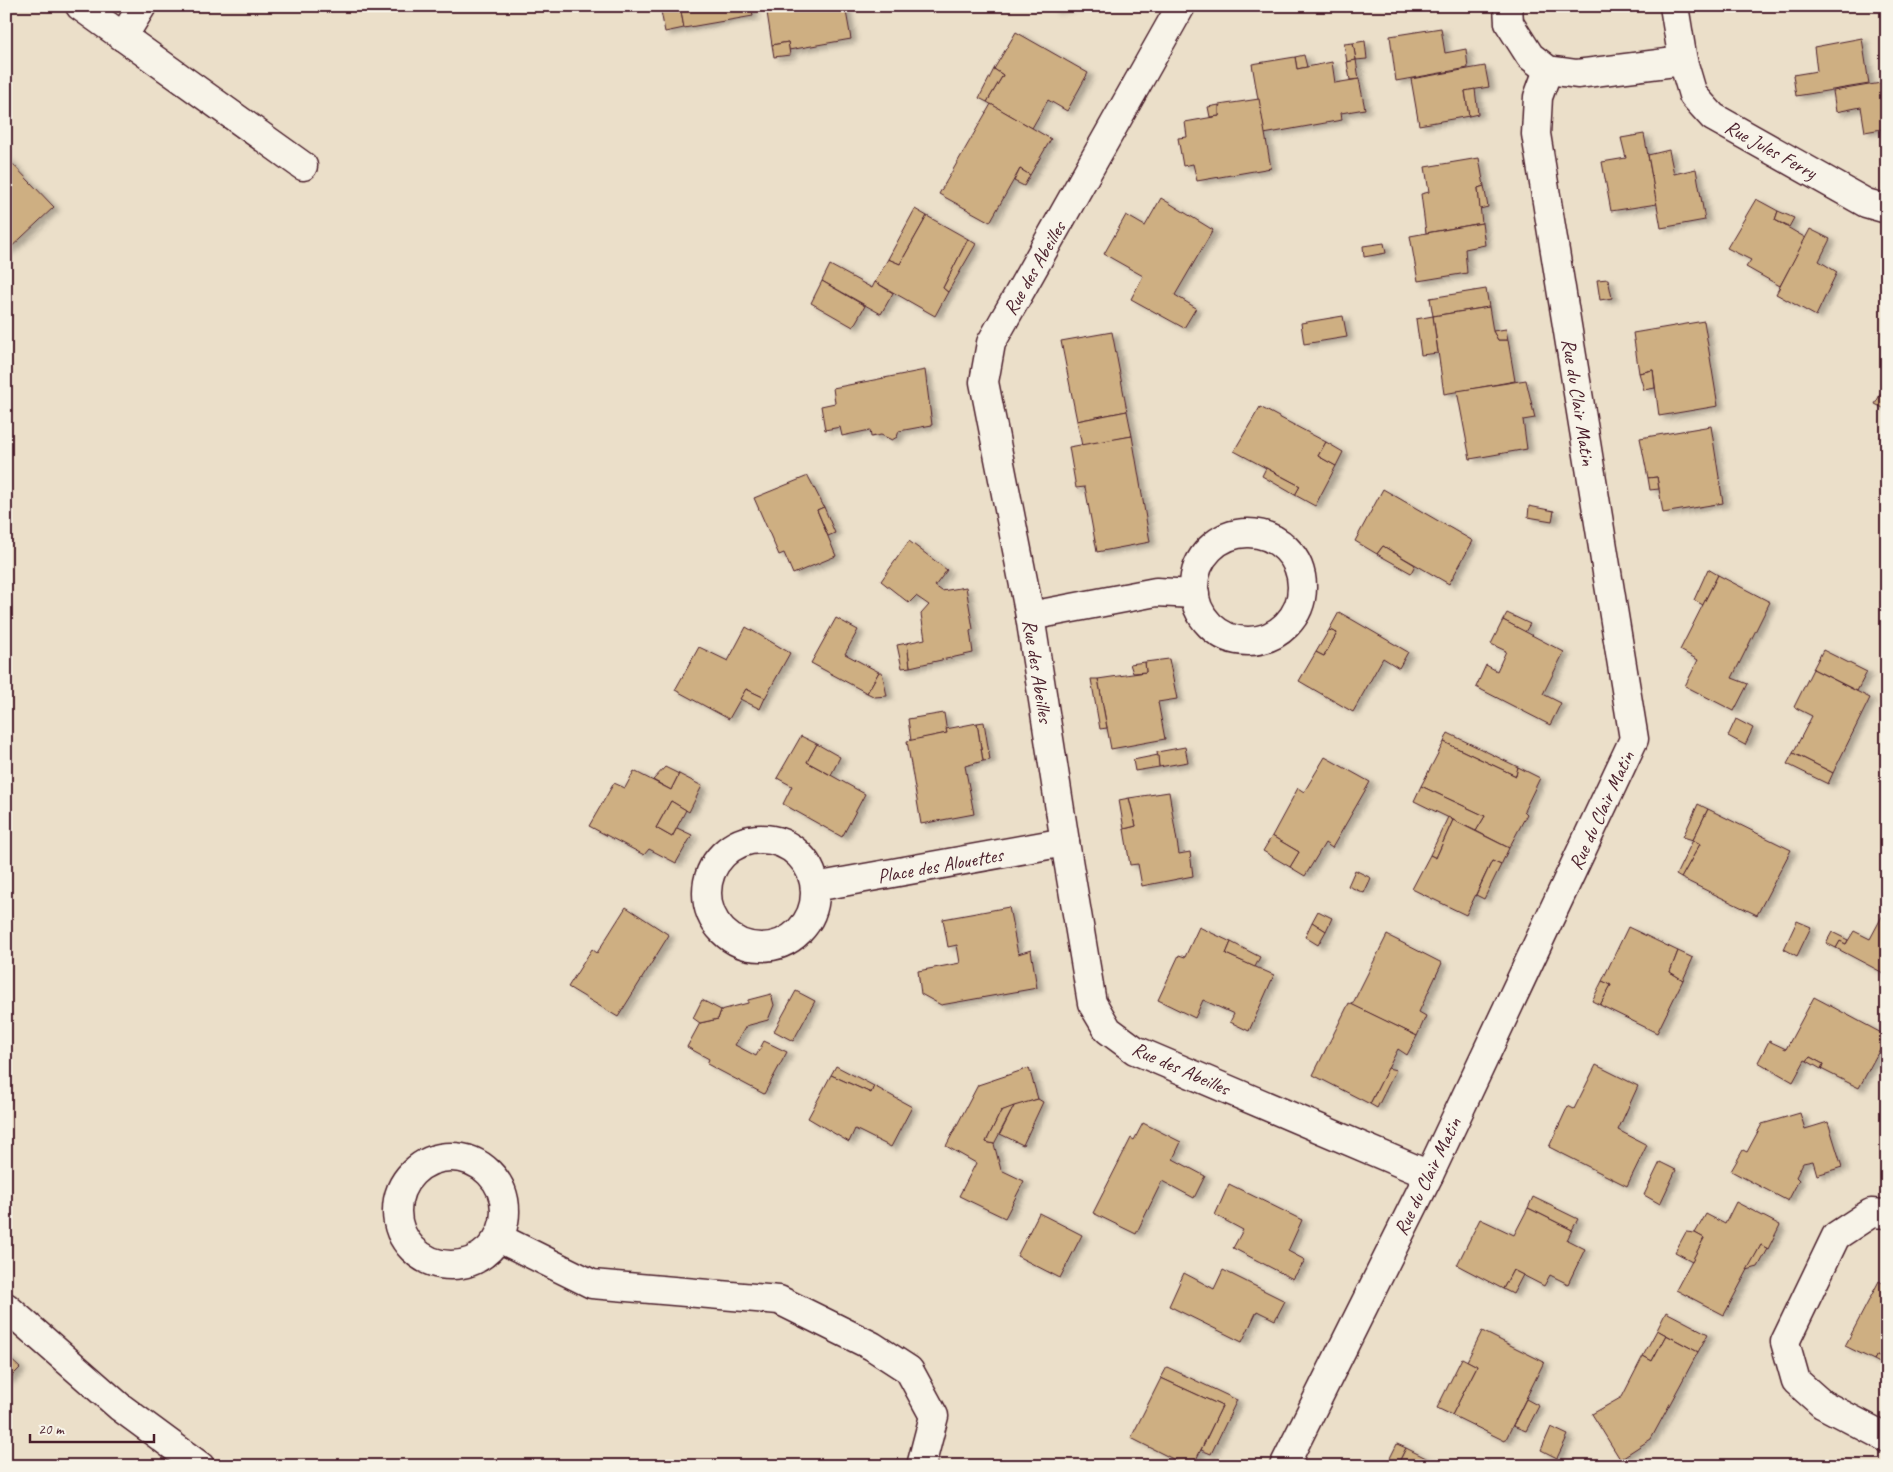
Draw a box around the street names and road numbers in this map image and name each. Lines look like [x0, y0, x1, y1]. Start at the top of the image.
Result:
street label: Rue Jules Ferry [1721, 114, 1822, 185]
street label: Rue des Abeilles [998, 215, 1072, 320]
street label: Rue du Clair Matin [1556, 337, 1601, 468]
street label: Rue des Abeilles [1017, 618, 1058, 727]
street label: Rue du Clair Matin [1563, 746, 1640, 874]
street label: Place des Alouettes [875, 842, 1007, 889]
street label: Rue des Abeilles [1128, 1036, 1235, 1102]
street label: Rue du Clair Matin [1388, 1112, 1467, 1239]

